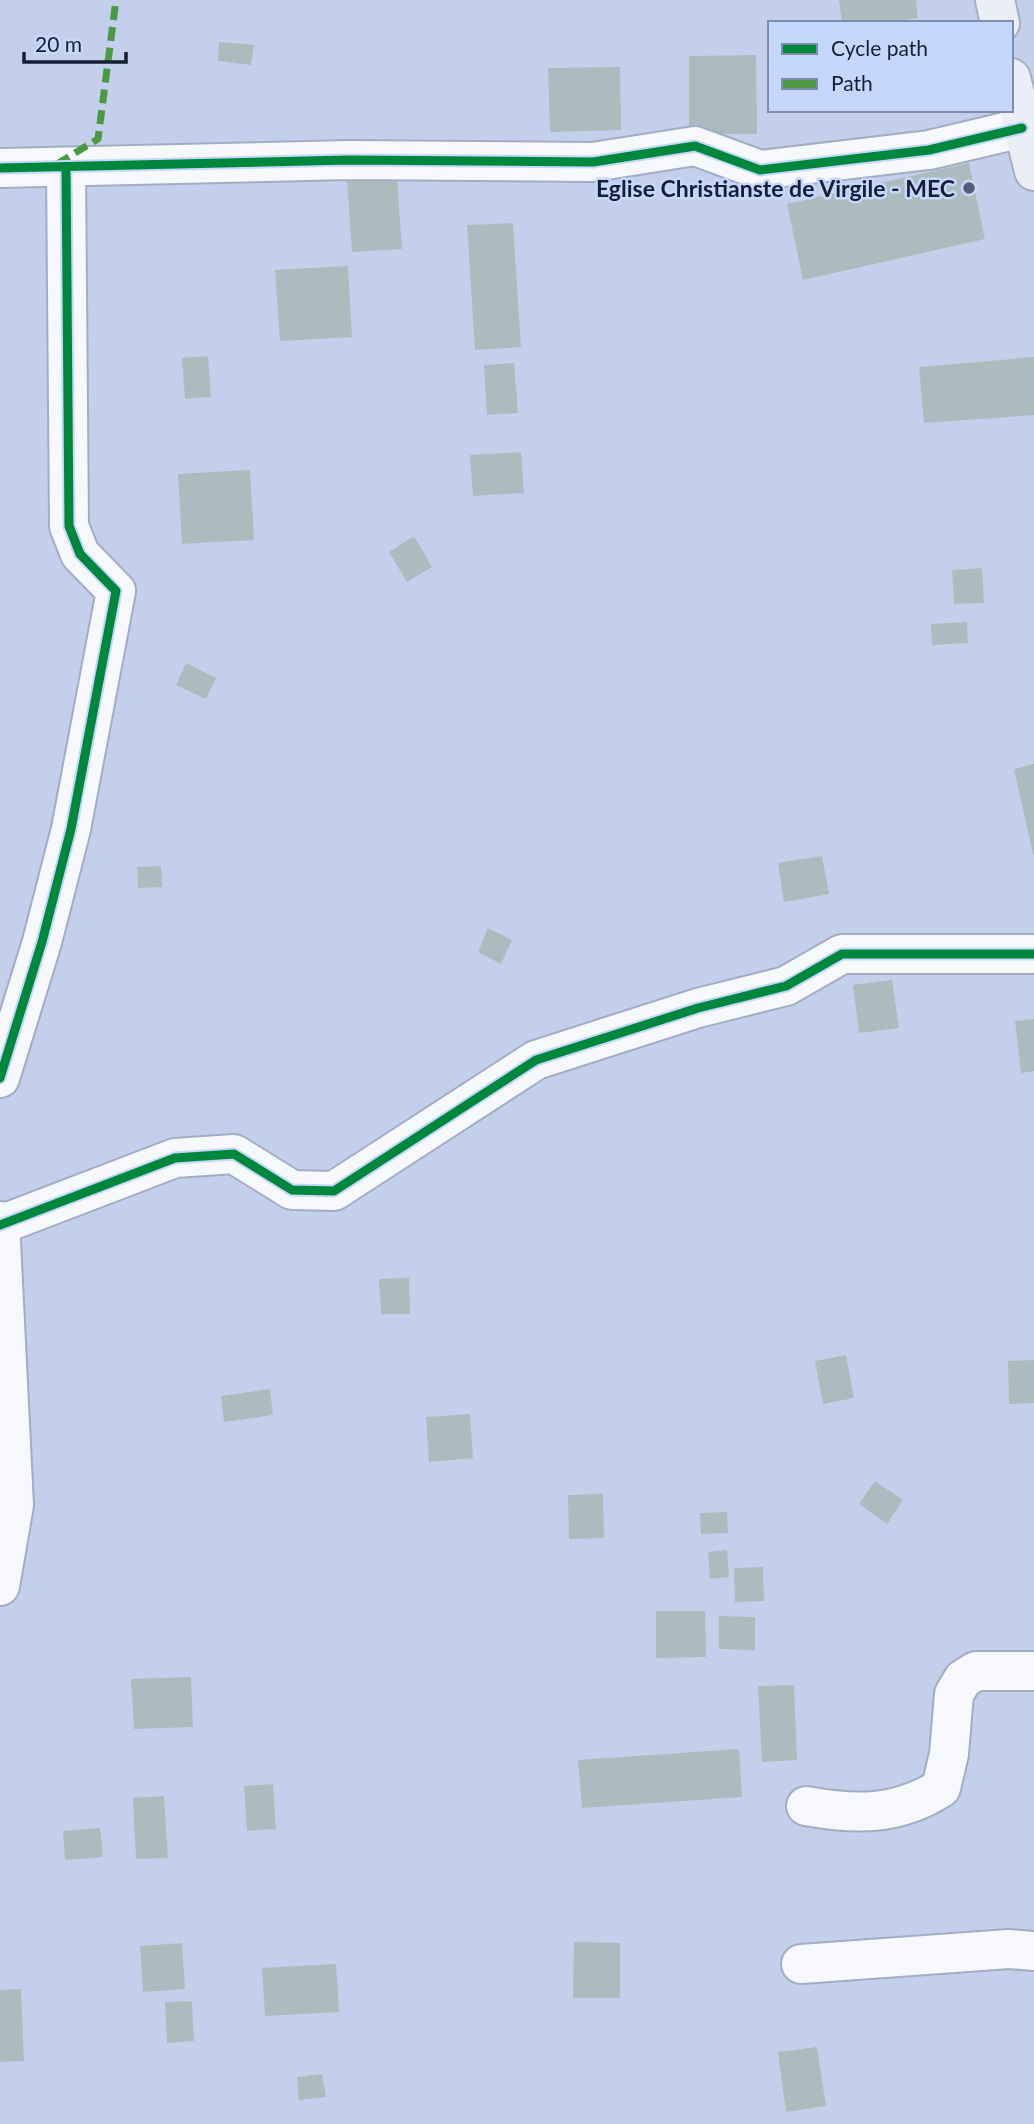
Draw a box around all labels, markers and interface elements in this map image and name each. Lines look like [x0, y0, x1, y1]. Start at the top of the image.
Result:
scale bar [24, 21, 126, 65]
legend [768, 21, 1013, 112]
text: 20 m [35, 31, 82, 56]
text: Cycle path [831, 35, 928, 60]
text: Path [831, 70, 873, 95]
place label: Eglise Christianste de Virgile - MEC [596, 174, 955, 202]
marker: Eglise Christianste de Virgile - MEC [961, 180, 977, 196]

